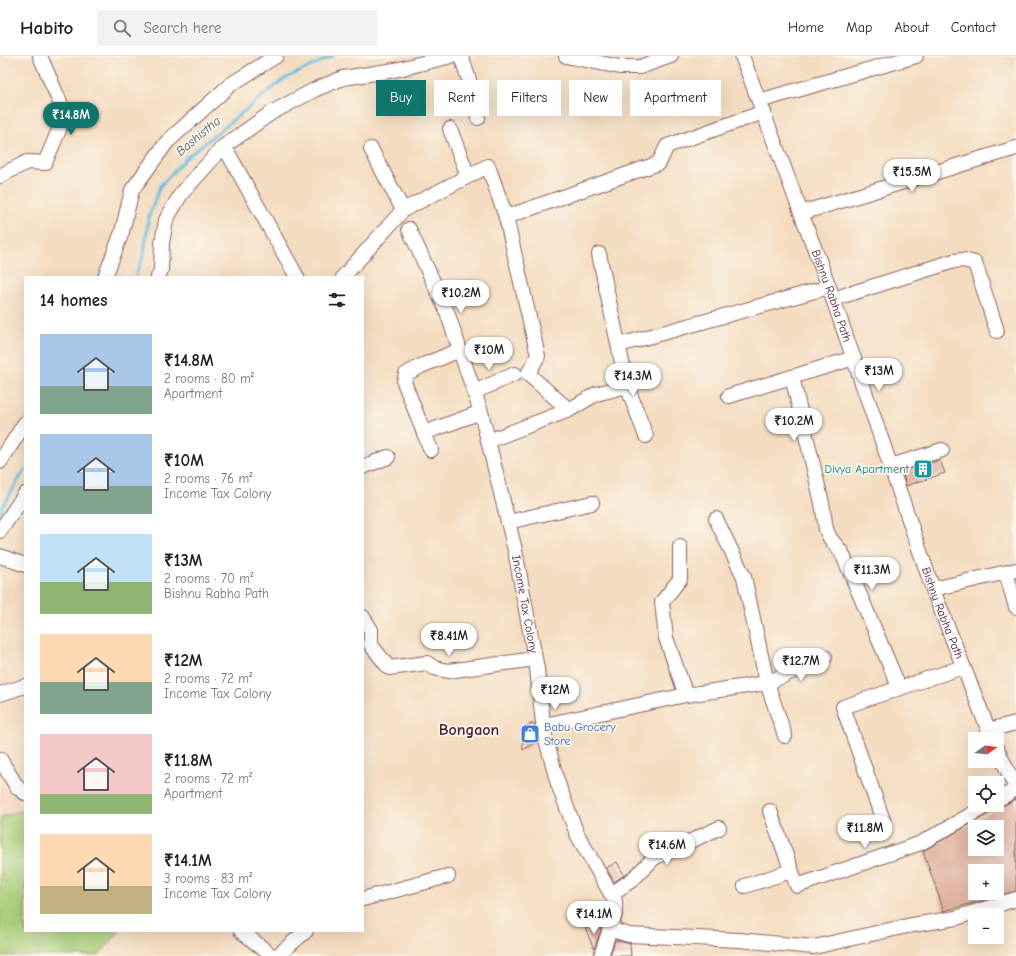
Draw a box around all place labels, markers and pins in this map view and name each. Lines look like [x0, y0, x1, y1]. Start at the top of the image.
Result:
pin: ₹14.8M [38, 102, 104, 136]
pin: ₹15.5M [879, 159, 945, 193]
pin: ₹10.2M [428, 280, 494, 314]
pin: ₹10M [465, 337, 513, 371]
pin: ₹13M [855, 358, 903, 392]
pin: ₹14.3M [600, 363, 666, 397]
pin: ₹10.2M [761, 408, 827, 442]
building icon: Divya Apartment [912, 458, 934, 480]
place label: Divya Apartment [825, 462, 910, 476]
pin: ₹11.3M [839, 557, 905, 591]
pin: ₹8.41M [416, 623, 482, 657]
pin: ₹12.7M [768, 648, 834, 682]
pin: ₹12M [531, 677, 579, 711]
place label: Babu Grocery Store [544, 720, 616, 748]
shop icon: Babu Grocery Store [519, 723, 541, 745]
pin: ₹11.8M [832, 815, 898, 849]
pin: ₹14.6M [634, 832, 700, 866]
pin: ₹14.1M [561, 901, 627, 935]

